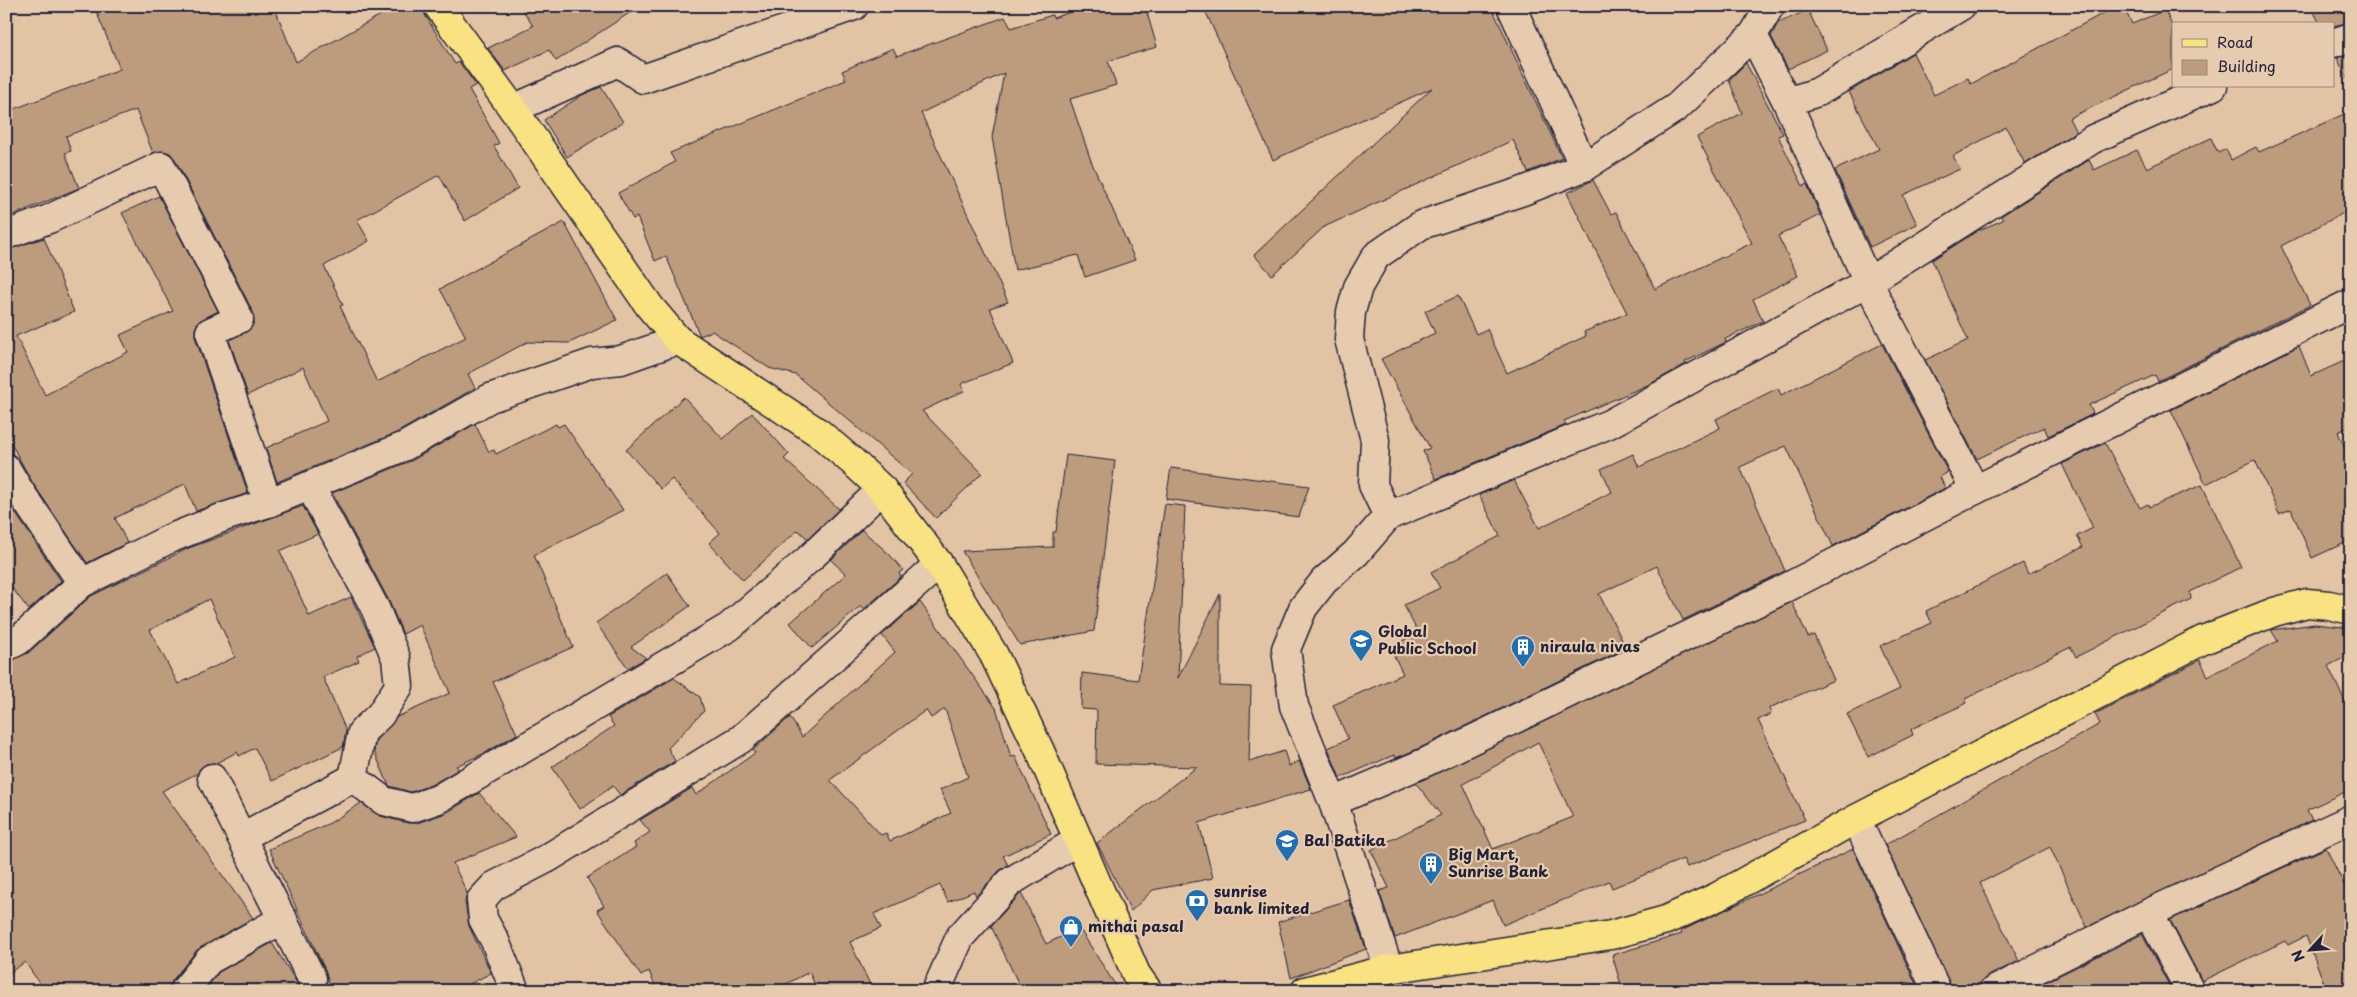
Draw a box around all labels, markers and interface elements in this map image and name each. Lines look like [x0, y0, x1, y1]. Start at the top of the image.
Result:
legend [2172, 22, 2334, 88]
text: Road [2217, 30, 2253, 53]
text: Building [2217, 54, 2276, 77]
place label: Global Public School [1378, 619, 1477, 659]
school or university icon: Global Public School [1348, 628, 1374, 662]
building icon: niraula nivas [1510, 634, 1536, 668]
place label: niraula nivas [1540, 634, 1640, 657]
school or university icon: Bal Batika [1274, 828, 1300, 862]
place label: Bal Batika [1304, 828, 1387, 851]
place label: Big Mart, Sunrise Bank [1448, 842, 1548, 882]
building icon: Big Mart, Sunrise Bank [1418, 851, 1444, 885]
place label: sunrise bank limited [1214, 879, 1309, 919]
bank icon: sunrise bank limited [1184, 888, 1210, 922]
shop icon: mithai pasal [1058, 914, 1084, 948]
place label: mithai pasal [1088, 914, 1184, 937]
north arrow [2284, 924, 2334, 974]
text: N [2286, 946, 2310, 966]

